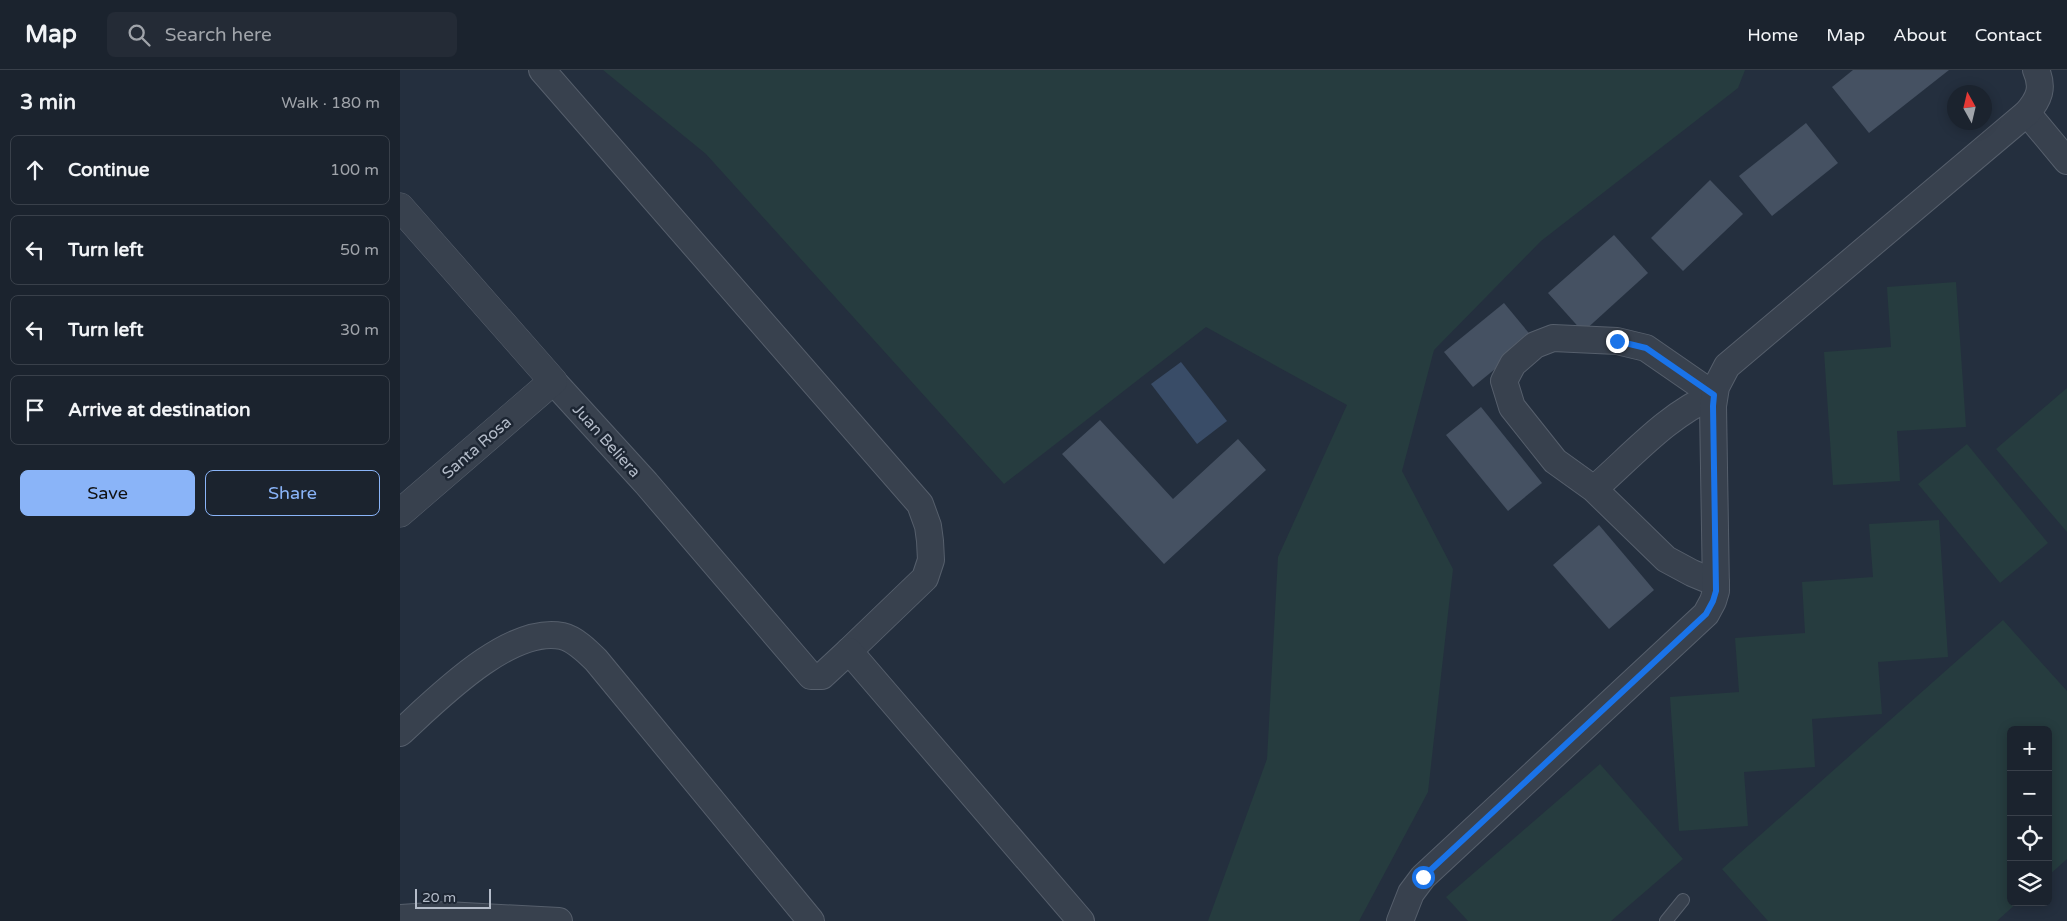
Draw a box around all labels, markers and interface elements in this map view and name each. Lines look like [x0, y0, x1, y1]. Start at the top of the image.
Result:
search box [107, 12, 457, 57]
text: Map [25, 20, 77, 49]
icon: search [125, 21, 153, 49]
text: Search here [165, 24, 272, 46]
text: Home [1747, 24, 1798, 46]
text: Map [1826, 24, 1865, 46]
text: About [1893, 24, 1947, 46]
text: Contact [1975, 24, 2042, 46]
north arrow [1947, 85, 1992, 130]
text: 3 min [20, 90, 76, 115]
text: Walk · 180 m [281, 93, 380, 113]
icon: ahead [21, 156, 49, 184]
text: Continue [68, 159, 150, 181]
text: 100 m [330, 160, 379, 180]
icon: left [21, 236, 49, 264]
text: Turn left [68, 239, 144, 261]
text: 50 m [340, 240, 379, 260]
icon: left [21, 316, 49, 344]
text: Turn left [68, 319, 144, 341]
text: 30 m [340, 320, 379, 340]
route end [1606, 330, 1629, 353]
icon: arrive [21, 396, 49, 424]
text: Arrive at destination [68, 399, 251, 421]
street label: Juan Beliera [568, 400, 645, 482]
street label: Santa Rosa [438, 412, 515, 483]
button: Save [20, 470, 195, 516]
button: Share [205, 470, 380, 516]
map controls [2007, 726, 2052, 906]
button: + [2007, 726, 2052, 771]
button: − [2007, 771, 2052, 816]
button: locate [2007, 816, 2052, 861]
button: layers [2007, 861, 2052, 906]
route start [1412, 866, 1435, 889]
scale bar [415, 886, 491, 909]
text: 20 m [422, 889, 456, 906]

